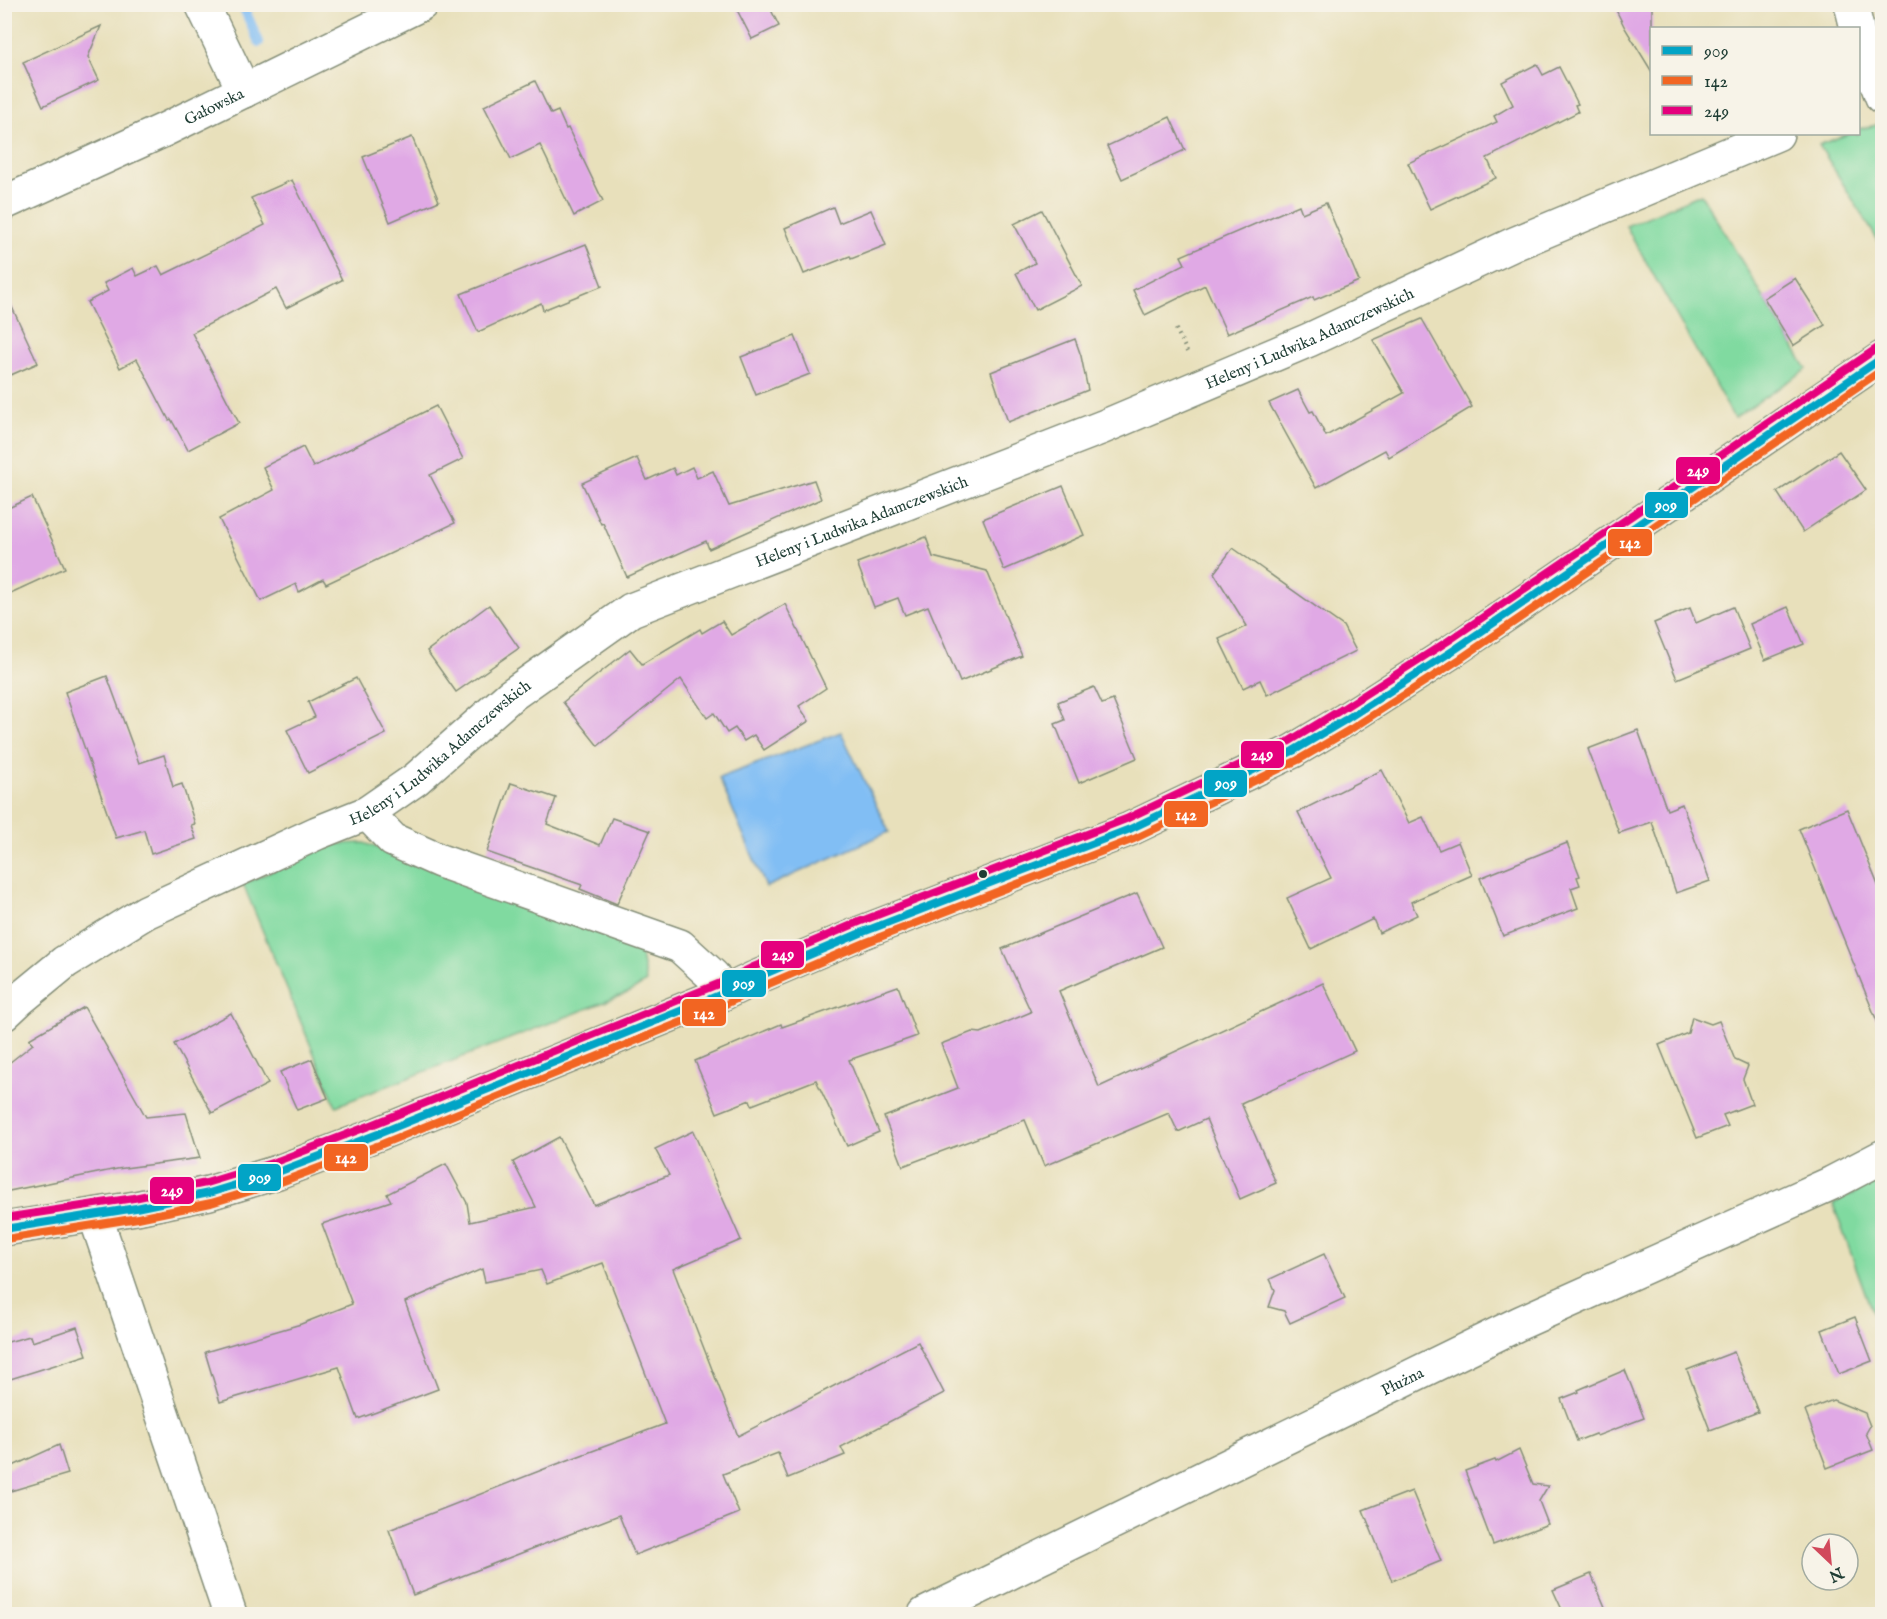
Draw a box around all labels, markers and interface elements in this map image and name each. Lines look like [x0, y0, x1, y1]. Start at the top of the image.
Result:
legend [1650, 27, 1860, 135]
text: 909 [1703, 41, 1729, 64]
text: 142 [1704, 71, 1728, 94]
street label: Gałowska [181, 84, 248, 131]
text: 249 [1704, 101, 1729, 124]
street label: Heleny i Ludwika Adamczewskich [1203, 284, 1418, 395]
line badge: 249 [1675, 456, 1721, 485]
text: 249 [1687, 462, 1709, 482]
street label: Heleny i Ludwika Adamczewskich [753, 472, 972, 573]
line badge: 909 [1644, 491, 1689, 519]
text: 909 [1654, 497, 1677, 517]
line badge: 142 [1607, 528, 1653, 557]
text: 142 [1619, 534, 1641, 554]
street label: Heleny i Ludwika Adamczewskich [347, 676, 536, 831]
line badge: 249 [1240, 740, 1285, 769]
text: 249 [1251, 746, 1273, 766]
line badge: 909 [1203, 769, 1248, 798]
text: 909 [1214, 775, 1237, 795]
line badge: 142 [1163, 800, 1209, 828]
text: 142 [1175, 806, 1197, 826]
unlabelled marker [977, 868, 989, 880]
line badge: 249 [760, 940, 805, 969]
text: 249 [772, 946, 794, 966]
line badge: 909 [721, 969, 767, 998]
text: 909 [732, 975, 755, 995]
line badge: 142 [681, 998, 727, 1027]
text: 142 [693, 1005, 715, 1025]
line badge: 142 [323, 1143, 369, 1172]
text: 142 [335, 1149, 357, 1169]
line badge: 909 [237, 1163, 282, 1192]
text: 909 [248, 1169, 271, 1189]
line badge: 249 [149, 1176, 195, 1205]
text: 249 [161, 1182, 183, 1202]
street label: Płużna [1378, 1364, 1427, 1401]
north arrow [1800, 1532, 1860, 1592]
text: N [1825, 1561, 1847, 1586]

